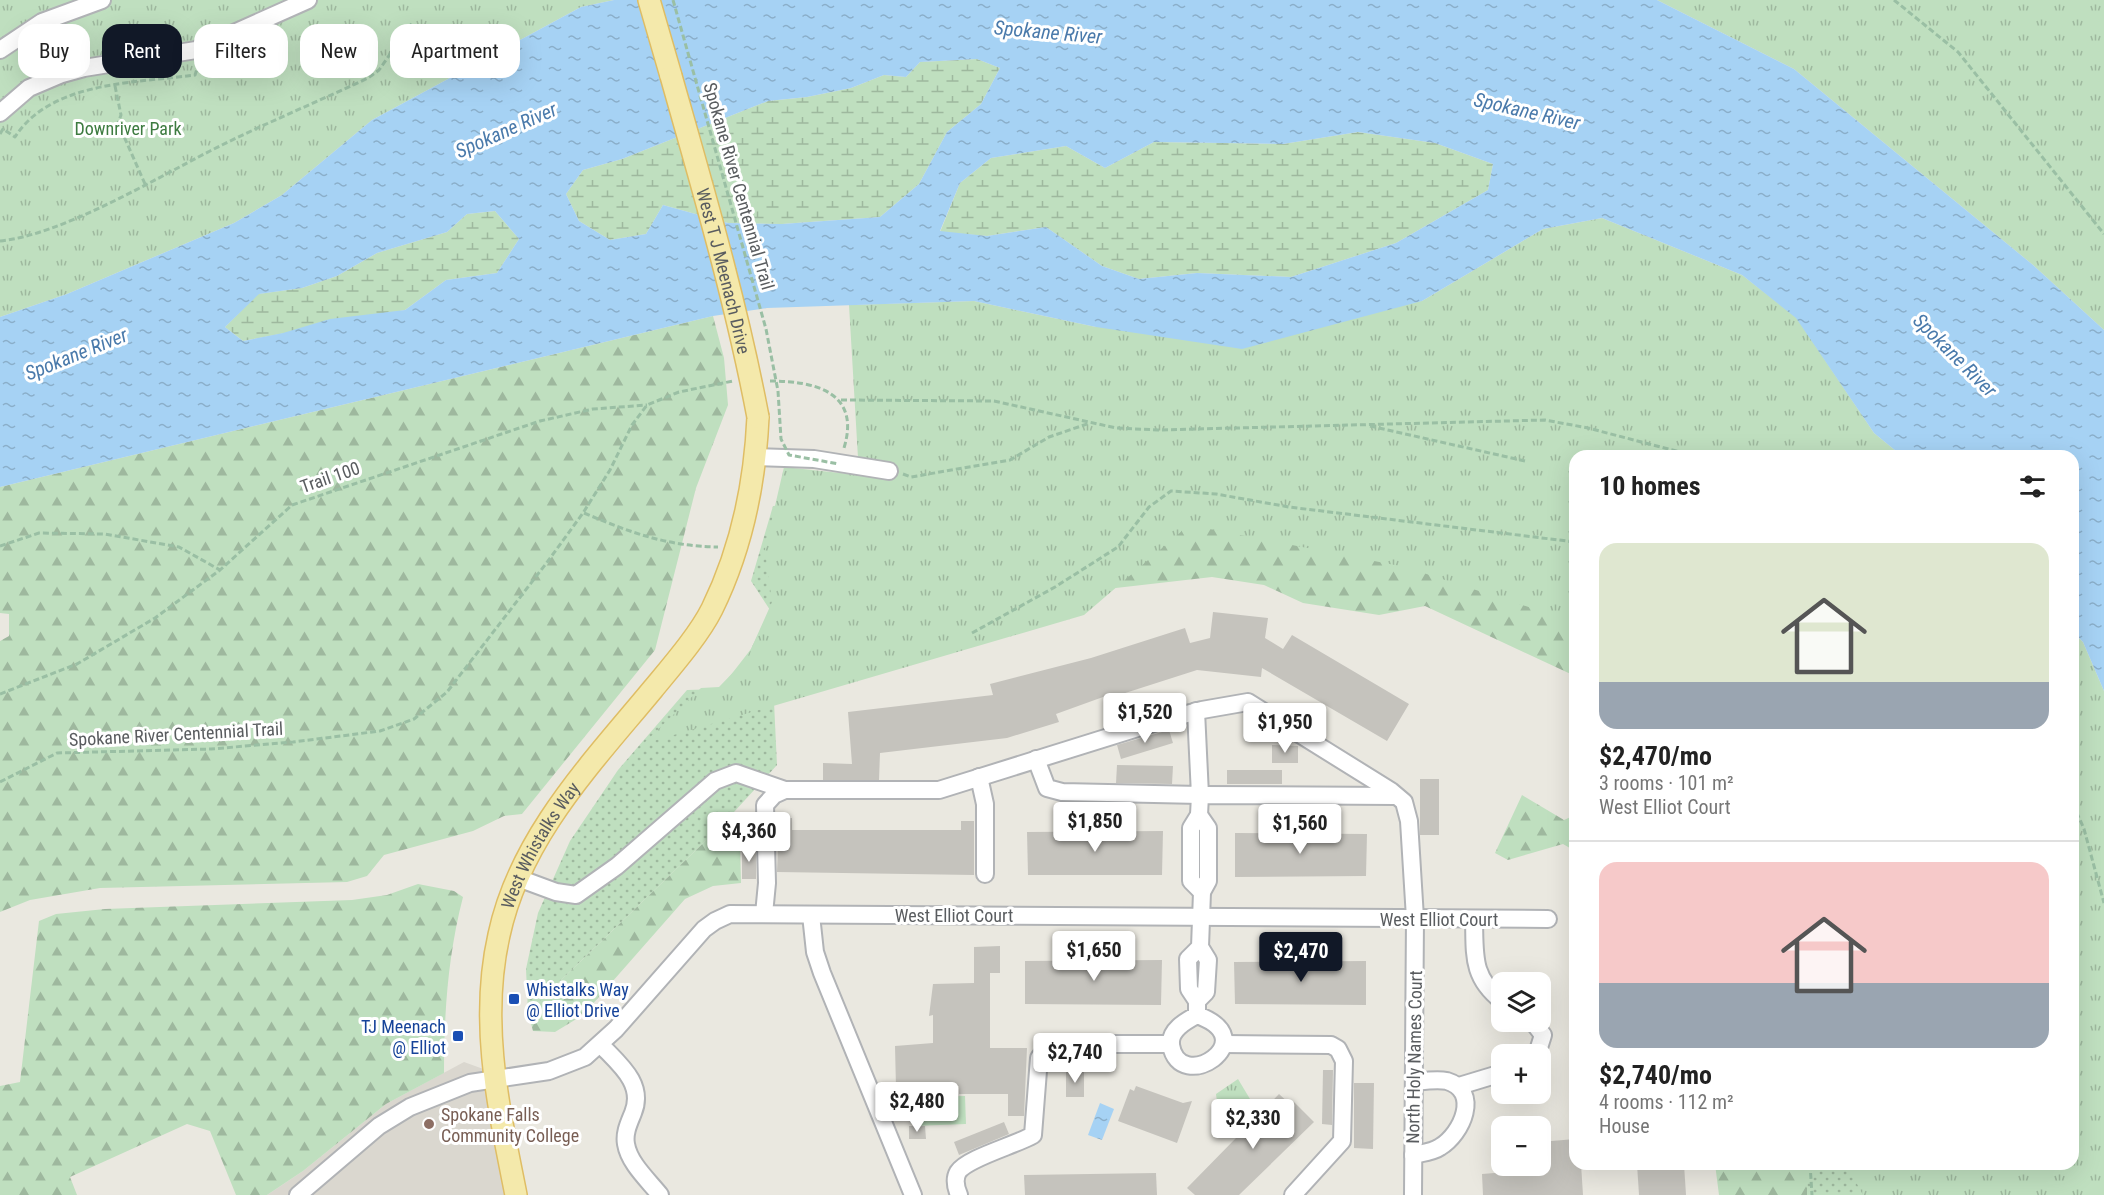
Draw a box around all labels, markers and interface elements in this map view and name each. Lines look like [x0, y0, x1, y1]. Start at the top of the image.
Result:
water label: Spokane River [993, 15, 1104, 49]
chip: Buy [18, 24, 90, 78]
chip: Rent [102, 24, 182, 78]
chip: Filters [194, 24, 288, 78]
chip: New [300, 24, 378, 78]
chip: Apartment [390, 24, 520, 78]
street label: Spokane River Centennial Trail [699, 80, 779, 292]
water label: Spokane River [1472, 87, 1584, 135]
water label: Spokane River [452, 97, 561, 163]
park label: Downriver Park [74, 118, 182, 139]
street label: West T J Meenach Drive [693, 186, 755, 356]
water label: Spokane River [1908, 308, 2003, 403]
water label: Spokane River [21, 322, 132, 385]
street label: Trail 100 [297, 457, 363, 497]
icon: filters [2016, 470, 2049, 503]
text: 10 homes [1599, 471, 1701, 501]
icon: home [1770, 582, 1878, 690]
pin: $1,520 [1096, 693, 1194, 744]
text: $1,520 [1117, 700, 1173, 724]
pin: $1,950 [1236, 703, 1334, 754]
text: $1,950 [1257, 710, 1313, 734]
street label: Spokane River Centennial Trail [68, 718, 284, 750]
text: $2,470/mo [1599, 741, 1712, 771]
text: 3 rooms · 101 m² [1599, 771, 1734, 795]
street label: West Whistalks Way [496, 777, 584, 911]
text: West Elliot Court [1599, 795, 1731, 819]
pin: $1,850 [1046, 802, 1144, 853]
pin: $1,560 [1251, 804, 1349, 855]
text: $1,850 [1067, 809, 1123, 833]
text: $1,560 [1272, 811, 1328, 835]
pin: $4,360 [700, 812, 798, 863]
text: $4,360 [721, 819, 777, 843]
icon: home [1770, 901, 1878, 1009]
street label: West Elliot Court [895, 905, 1013, 926]
street label: West Elliot Court [1380, 909, 1498, 930]
pin: $1,650 [1045, 931, 1143, 982]
pin: $2,470 [1252, 932, 1350, 983]
text: $1,650 [1066, 938, 1122, 962]
text: $2,470 [1273, 939, 1329, 963]
street label: North Holy Names Court [1402, 970, 1426, 1144]
map controls [1491, 972, 1551, 1176]
button: layers [1491, 972, 1551, 1032]
place label: Whistalks Way @ Elliot Drive [526, 979, 629, 1021]
marker: Whistalks Way @ Elliot Drive [507, 992, 521, 1006]
place label: TJ Meenach @ Elliot [361, 1016, 446, 1058]
marker: TJ Meenach @ Elliot [451, 1029, 465, 1043]
pin: $2,740 [1026, 1033, 1124, 1084]
text: $2,740 [1047, 1040, 1103, 1064]
button: + [1491, 1044, 1551, 1104]
text: $2,740/mo [1599, 1060, 1712, 1090]
pin: $2,480 [868, 1082, 966, 1133]
text: $2,480 [889, 1089, 945, 1113]
text: 4 rooms · 112 m² [1599, 1090, 1734, 1114]
pin: $2,330 [1204, 1099, 1302, 1150]
place label: Spokane Falls Community College [441, 1104, 579, 1146]
text: $2,330 [1225, 1106, 1281, 1130]
text: House [1599, 1114, 1650, 1138]
button: − [1491, 1116, 1551, 1176]
marker: Spokane Falls Community College [422, 1117, 436, 1131]

